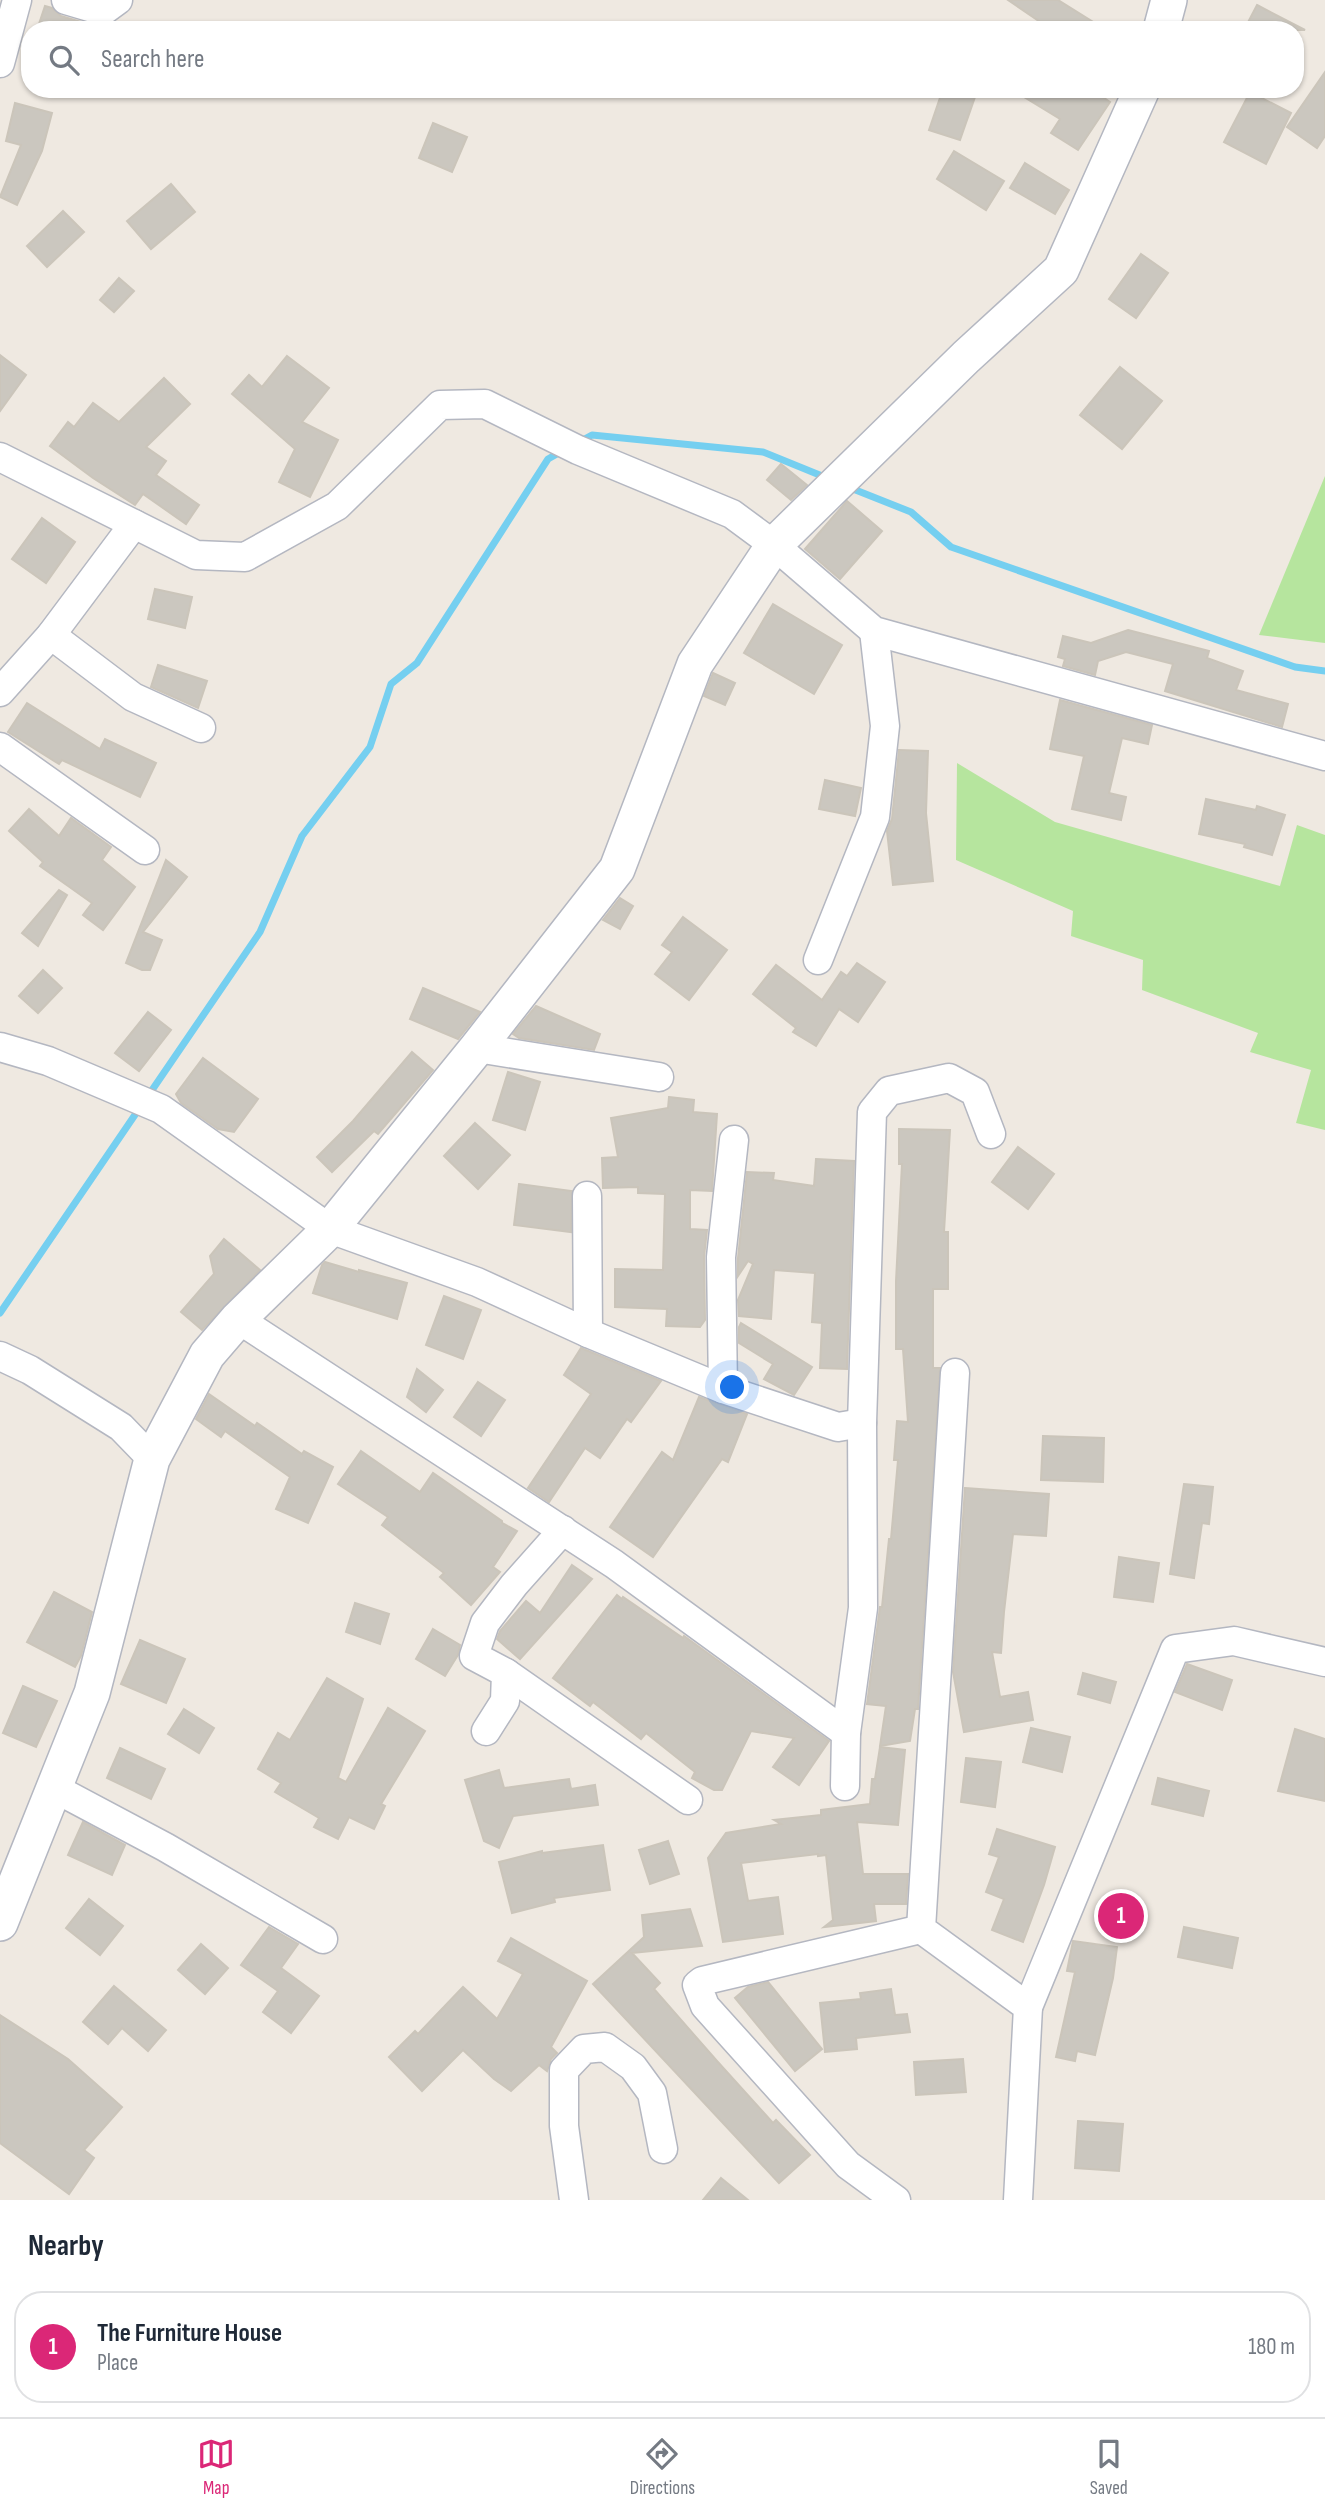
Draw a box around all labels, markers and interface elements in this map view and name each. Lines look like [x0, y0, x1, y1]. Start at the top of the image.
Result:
search box [21, 21, 1304, 98]
icon: search [45, 41, 83, 79]
text: Search here [101, 44, 204, 75]
your location [715, 1370, 749, 1404]
pin: 1 [1098, 1890, 1144, 1942]
text: Nearby [28, 2228, 104, 2264]
text: The Furniture House [97, 2318, 282, 2349]
text: 1 [48, 2333, 58, 2361]
text: 180 m [1248, 2333, 1295, 2361]
text: Place [97, 2349, 138, 2377]
tab: Map [197, 2435, 235, 2500]
tab: Directions [630, 2435, 695, 2500]
tab: Saved [1090, 2435, 1128, 2500]

